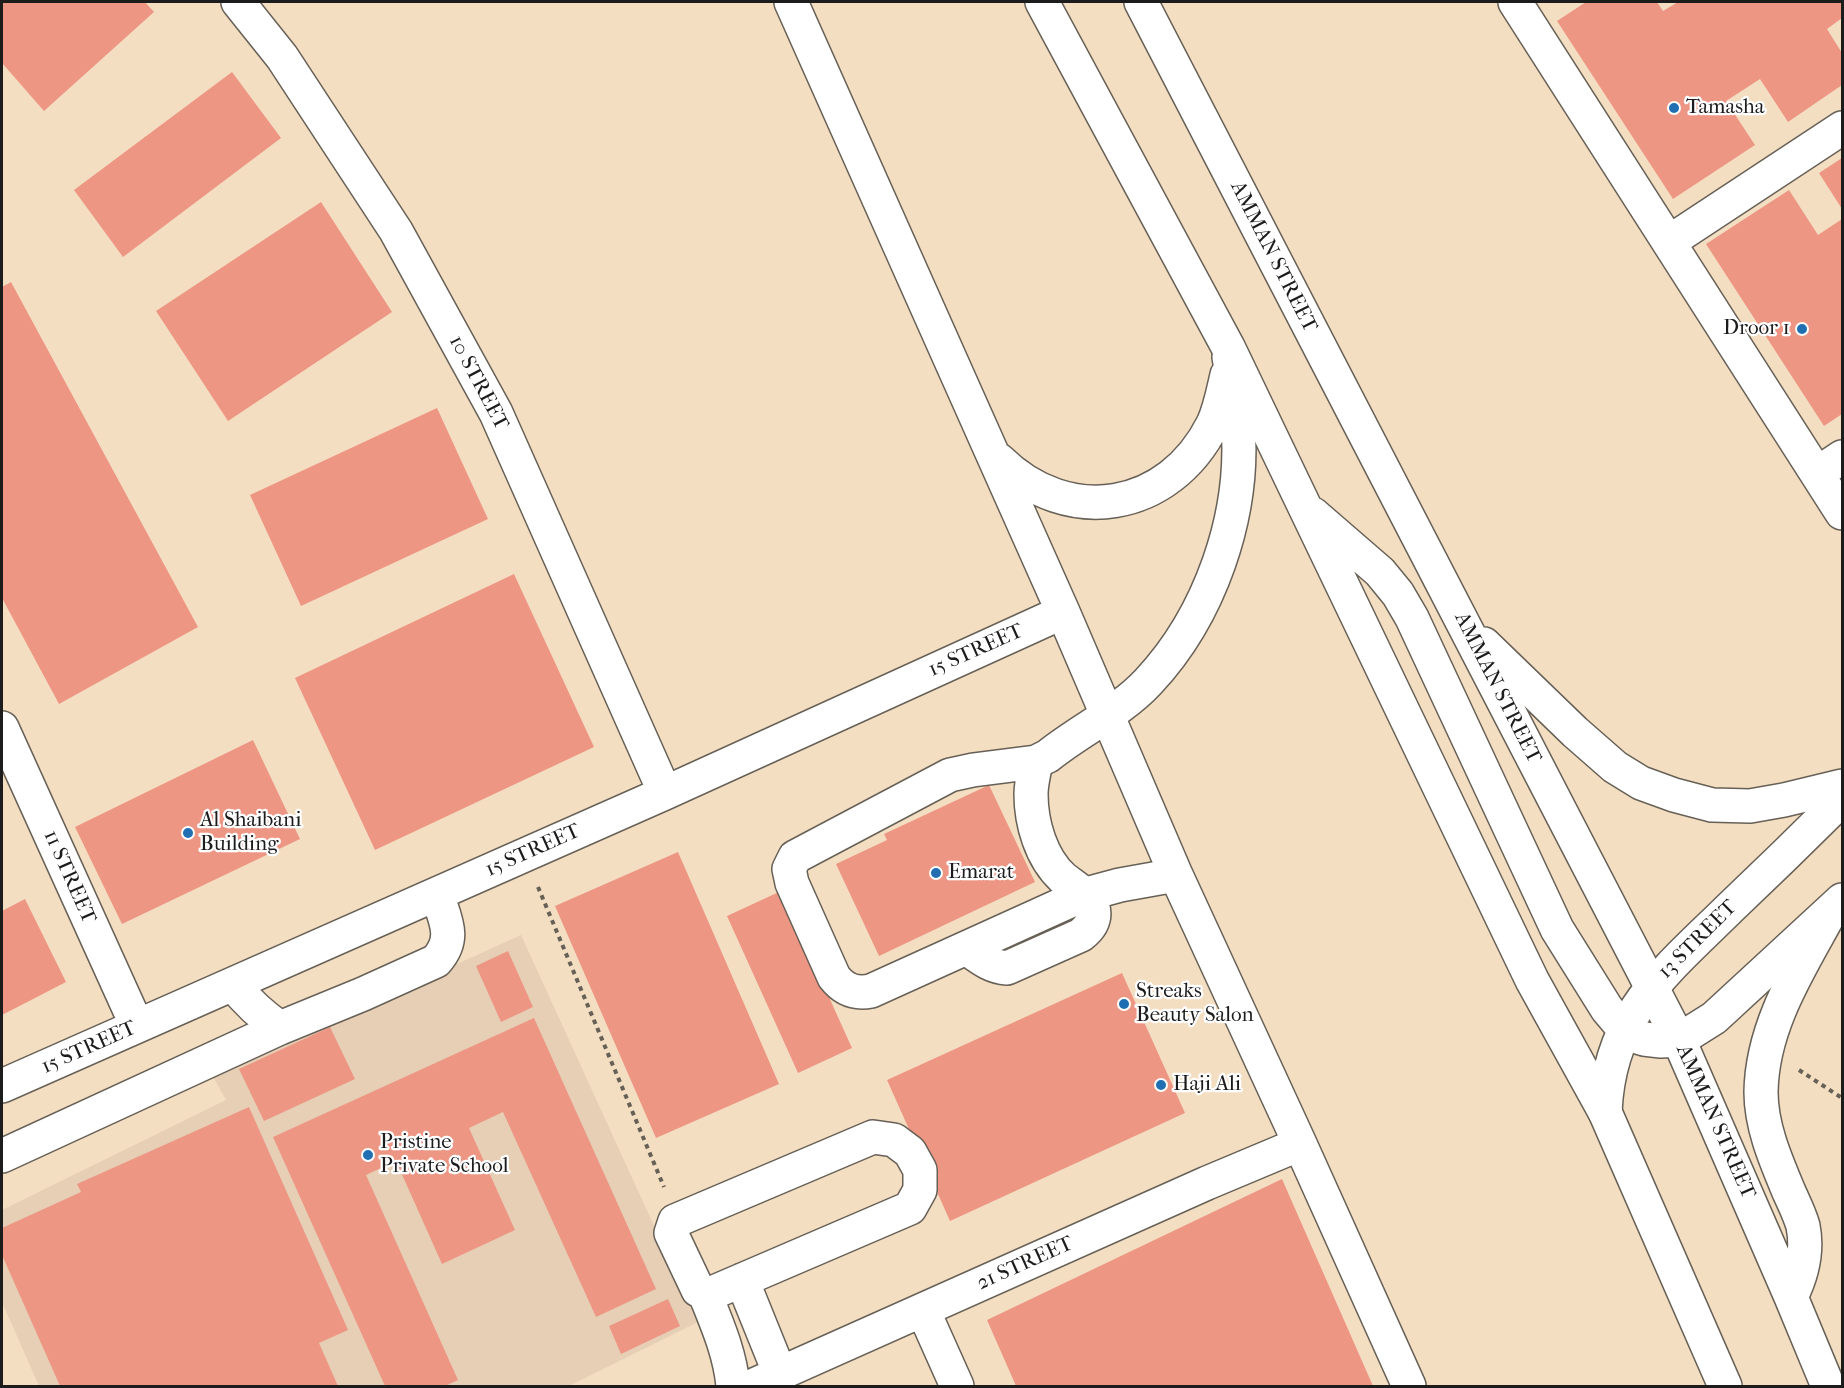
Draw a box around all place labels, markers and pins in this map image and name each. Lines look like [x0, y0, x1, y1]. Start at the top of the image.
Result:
place label: Tamasha [1686, 95, 1764, 121]
marker: Tamasha [1667, 101, 1681, 115]
place label: Droor 1 [1723, 316, 1790, 342]
marker: Droor 1 [1795, 322, 1809, 336]
place label: Al Shaibani Building [200, 808, 301, 858]
marker: Al Shaibani Building [181, 826, 195, 840]
place label: Emarat [948, 860, 1014, 886]
marker: Emarat [929, 866, 943, 880]
place label: Streaks Beauty Salon [1136, 979, 1254, 1029]
marker: Streaks Beauty Salon [1117, 997, 1131, 1011]
place label: Haji Ali [1173, 1072, 1241, 1098]
marker: Haji Ali [1154, 1078, 1168, 1092]
place label: Pristine Private School [380, 1130, 509, 1180]
marker: Pristine Private School [361, 1148, 375, 1162]

